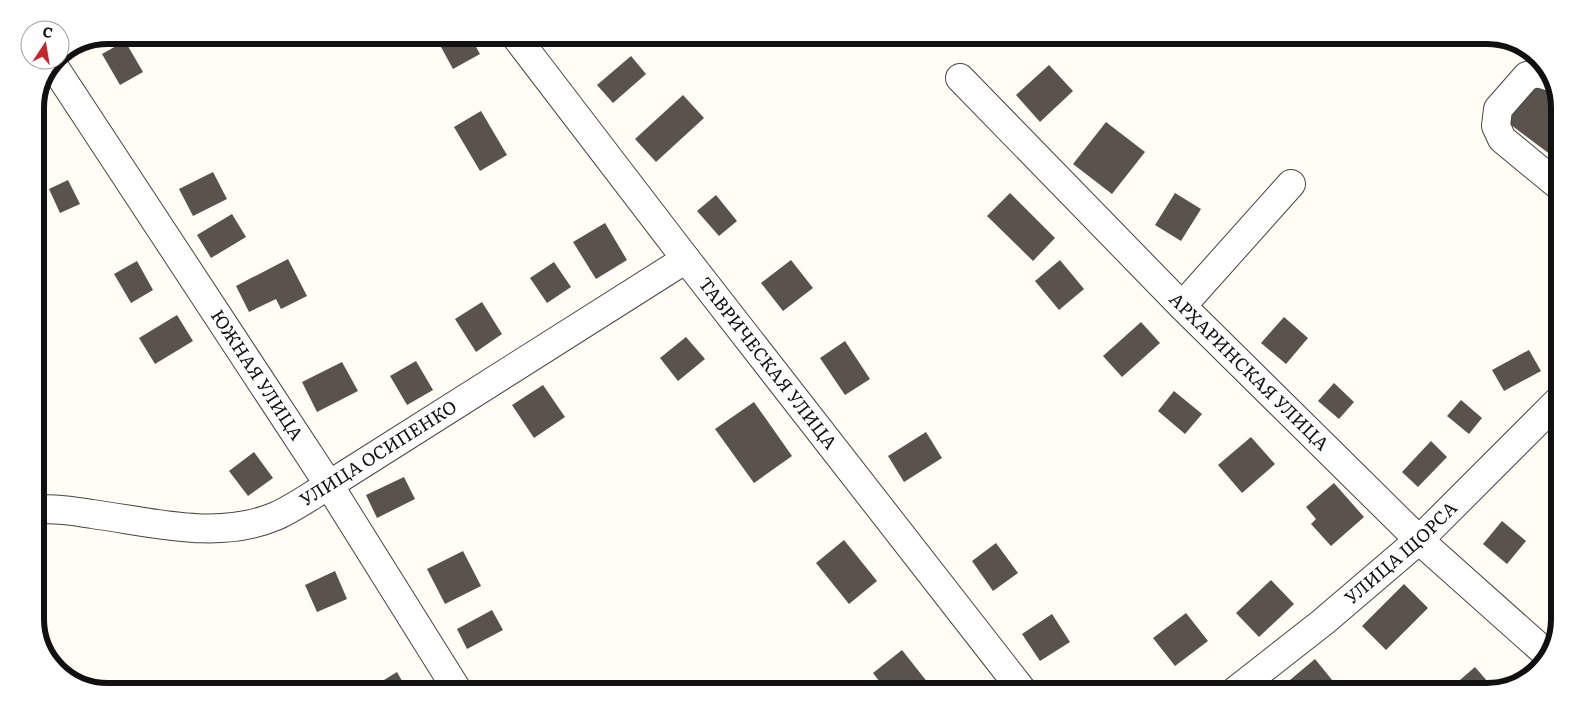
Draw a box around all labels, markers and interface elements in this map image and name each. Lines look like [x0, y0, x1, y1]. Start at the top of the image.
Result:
north arrow [20, 20, 70, 70]
text: С [41, 20, 55, 42]
street label: ТАВРИЧЕСКАЯ УЛИЦА [693, 271, 844, 454]
street label: АРХАРИНСКАЯ УЛИЦА [1164, 286, 1336, 456]
street label: ЮЖНАЯ УЛИЦА [205, 303, 311, 445]
street label: УЛИЦА ОСИПЕНКО [294, 392, 462, 512]
street label: УЛИЦА ЩОРСА [1338, 494, 1463, 610]

